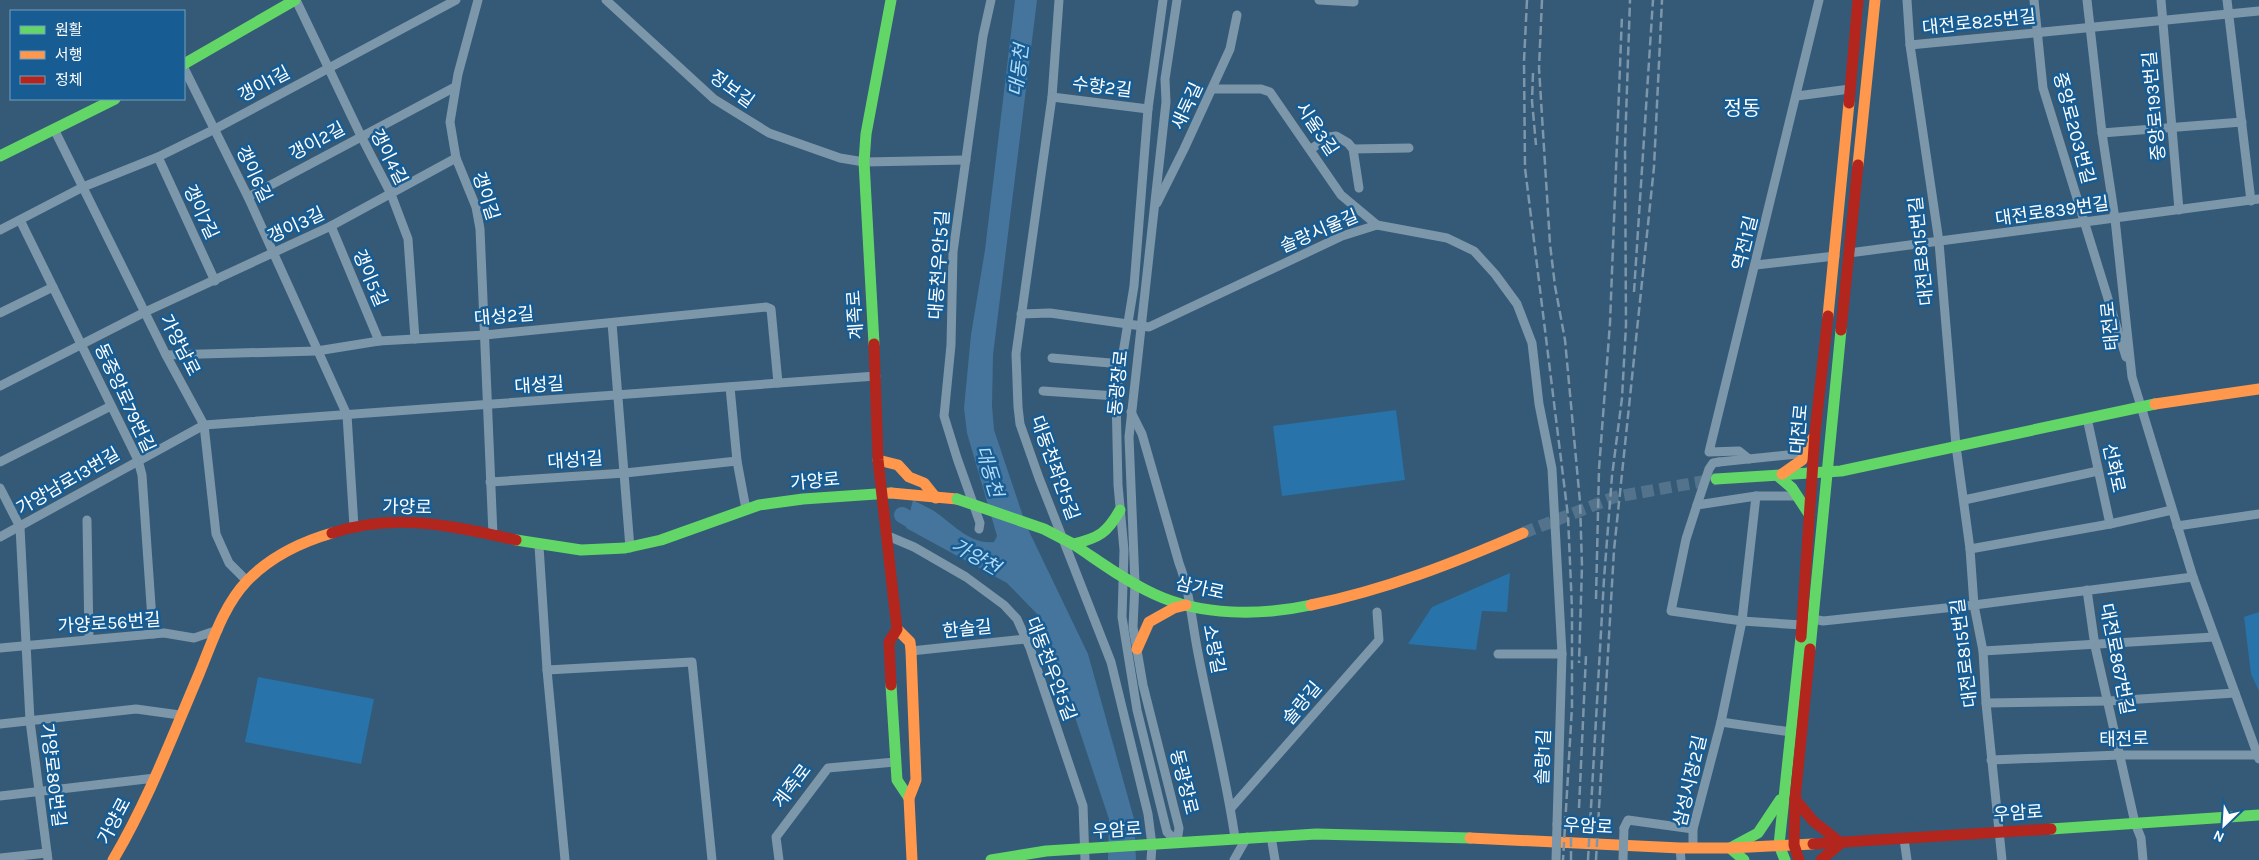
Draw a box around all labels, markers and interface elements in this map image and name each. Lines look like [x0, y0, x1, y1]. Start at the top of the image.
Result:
street label: 대전로825번길 [1921, 5, 2037, 39]
legend [10, 10, 185, 100]
text: 원활 [55, 21, 83, 39]
water label: 대동천 [1005, 41, 1033, 97]
text: 서행 [55, 46, 83, 64]
street label: 중앙로193번길 [2138, 50, 2170, 162]
street label: 갱이1길 [234, 61, 294, 107]
street label: 정보길 [705, 65, 759, 113]
street label: 중앙로203번길 [2049, 70, 2099, 186]
text: 정체 [55, 71, 83, 89]
street label: 수향2길 [1071, 72, 1133, 102]
street label: 새둑길 [1167, 79, 1207, 133]
district label: 정동 [1724, 97, 1760, 120]
street label: 시울3길 [1291, 98, 1343, 160]
street label: 갱이2길 [285, 117, 349, 165]
street label: 갱이4길 [366, 125, 412, 189]
street label: 갱이6길 [231, 142, 277, 206]
street label: 갱이길 [468, 169, 504, 223]
street label: 갱이7길 [179, 181, 223, 243]
street label: 대전로839번길 [1994, 192, 2110, 230]
street label: 대전로815번길 [1904, 195, 1938, 307]
street label: 갱이3길 [264, 202, 328, 248]
street label: 솔랑시울길 [1277, 205, 1361, 257]
street label: 대동천우안5길 [924, 210, 954, 320]
street label: 역전1길 [1728, 213, 1762, 273]
street label: 갱이5길 [348, 246, 392, 310]
street label: 계족로 [842, 289, 868, 341]
street label: 태전로 [2096, 300, 2124, 352]
street label: 대성2길 [473, 302, 535, 330]
street label: 가양남로 [155, 310, 205, 380]
street label: 동중앙로79번길 [90, 340, 160, 456]
street label: 동광장로 [1104, 349, 1132, 417]
street label: 대성길 [513, 372, 565, 398]
street label: 대전로 [1786, 403, 1812, 455]
street label: 대동천좌안5길 [1026, 413, 1084, 523]
street label: 선화로 [2098, 441, 2130, 495]
street label: 가양남로13번길 [12, 442, 124, 520]
water label: 대동천 [971, 443, 1008, 501]
street label: 대성1길 [546, 447, 604, 473]
street label: 가양로 [789, 468, 841, 494]
street label: 가양로 [382, 496, 432, 518]
water label: 가양천 [947, 534, 1005, 580]
street label: 삼가로 [1173, 572, 1227, 604]
street label: 대전로815번길 [1946, 597, 1982, 709]
street label: 대전로867번길 [2095, 602, 2139, 716]
street label: 가양로56번길 [57, 608, 161, 638]
street label: 대동천우안5길 [1021, 614, 1081, 724]
street label: 한솔길 [941, 615, 993, 643]
street label: 소랑길 [1198, 623, 1230, 675]
street label: 솔랑길 [1278, 677, 1326, 729]
street label: 가양로80번길 [36, 722, 70, 828]
street label: 태전로 [2099, 728, 2149, 750]
street label: 솔랑1길 [1531, 729, 1555, 785]
street label: 삼성시장2길 [1669, 733, 1711, 829]
street label: 동광장로 [1165, 747, 1203, 817]
street label: 계족로 [768, 760, 816, 812]
street label: 가양로 [93, 794, 135, 848]
street label: 우암로 [1992, 800, 2044, 826]
north arrow [2199, 800, 2249, 850]
street label: 우암로 [1563, 814, 1613, 838]
street label: 우암로 [1091, 817, 1143, 843]
text: N [2211, 827, 2227, 846]

